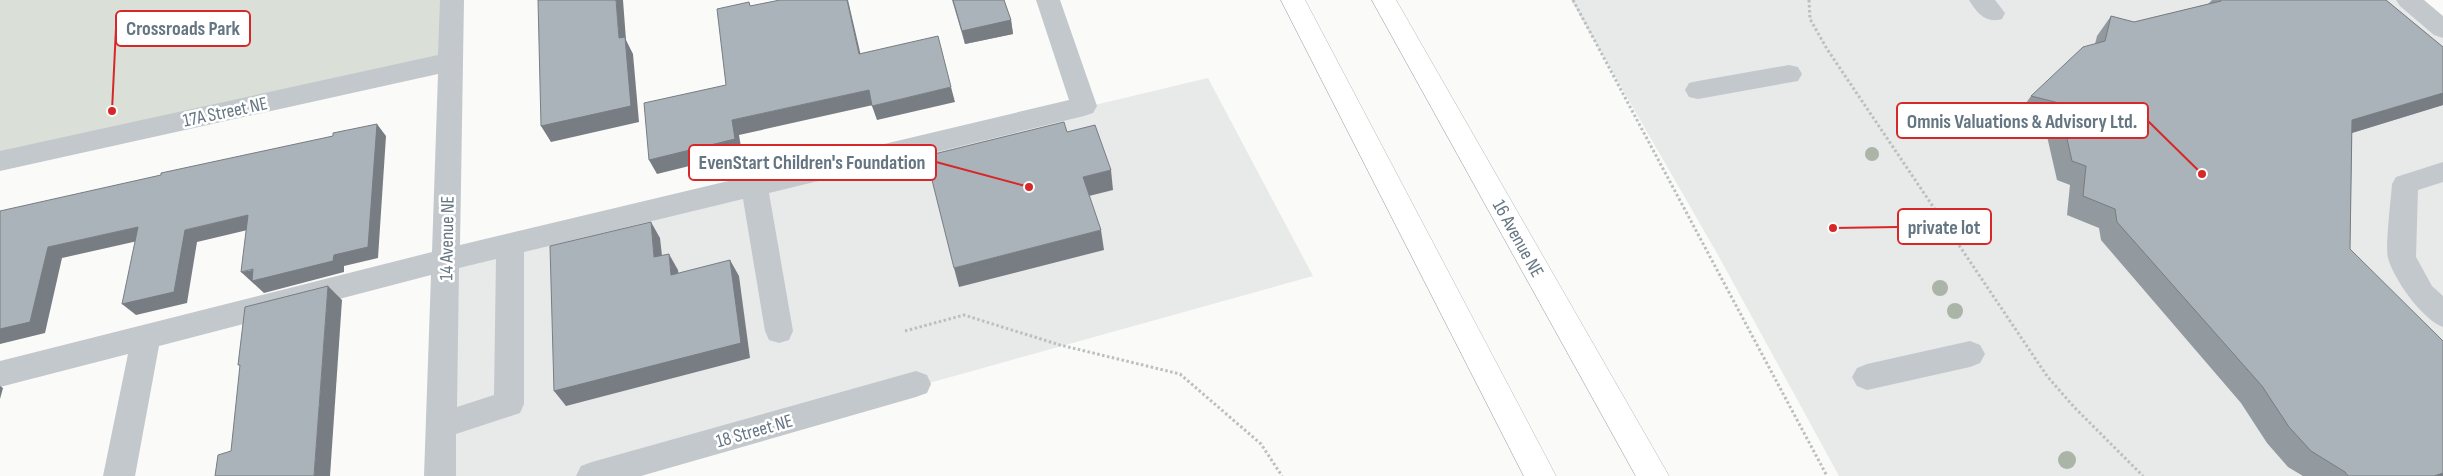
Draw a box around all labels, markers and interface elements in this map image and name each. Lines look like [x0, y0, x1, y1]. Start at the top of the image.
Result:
callout: Crossroads Park [116, 11, 250, 46]
text: Crossroads Park [126, 17, 241, 41]
street label: 17A Street NE [181, 92, 270, 133]
callout: Omnis Valuations & Advisory Ltd. [1897, 103, 2148, 138]
text: Omnis Valuations & Advisory Ltd. [1907, 110, 2137, 134]
callout: EvenStart Children's Foundation [689, 145, 936, 180]
text: EvenStart Children's Foundation [698, 151, 926, 175]
street label: 14 Avenue NE [435, 196, 460, 281]
street label: 16 Avenue NE [1487, 196, 1548, 281]
callout: private lot [1898, 209, 1991, 244]
text: private lot [1908, 216, 1981, 240]
street label: 18 Street NE [713, 410, 795, 453]

